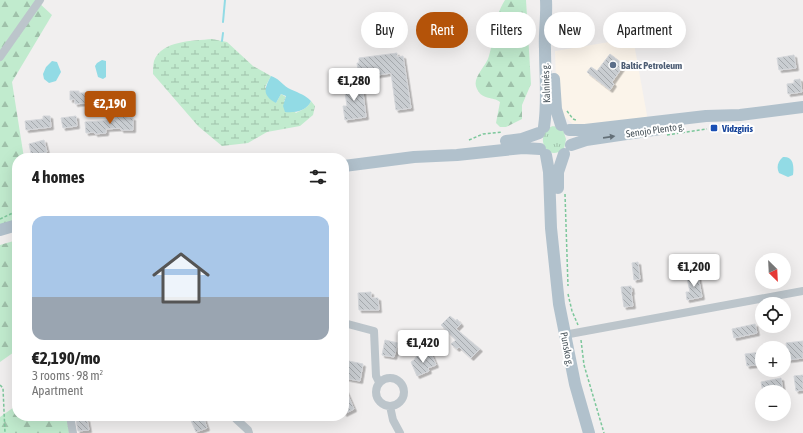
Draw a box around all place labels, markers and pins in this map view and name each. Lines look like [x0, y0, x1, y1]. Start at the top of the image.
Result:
marker: Baltic Petroleum [608, 60, 618, 70]
place label: Baltic Petroleum [621, 60, 682, 71]
pin: €1,280 [321, 68, 387, 102]
pin: €2,190 [77, 91, 143, 125]
marker: Vidzgiris [709, 123, 719, 133]
place label: Vidzgiris [721, 123, 753, 134]
pin: €1,200 [661, 254, 727, 288]
pin: €1,420 [390, 330, 456, 364]

